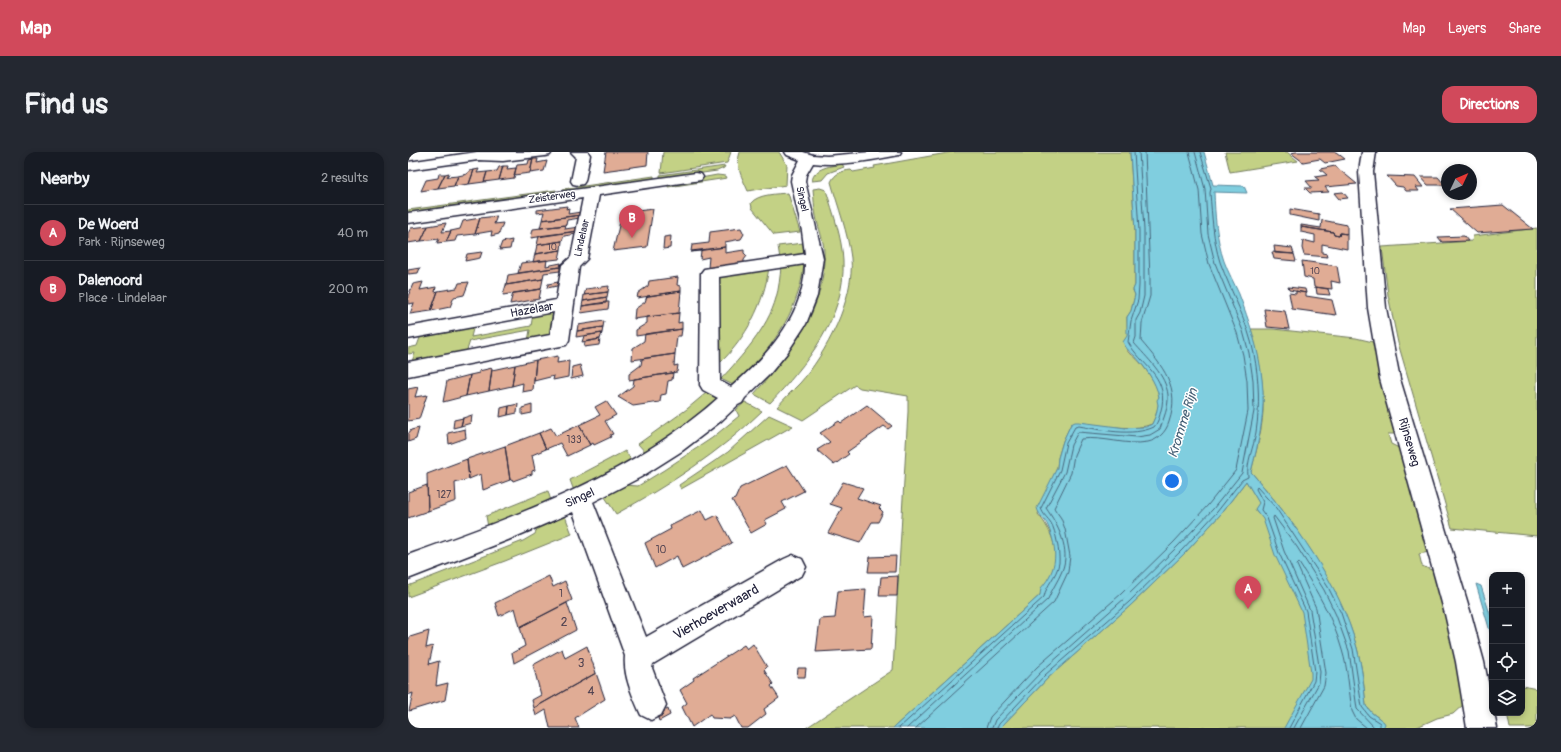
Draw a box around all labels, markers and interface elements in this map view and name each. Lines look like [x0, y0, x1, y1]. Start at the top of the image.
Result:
text: Map [20, 16, 51, 40]
text: Map [1403, 20, 1426, 37]
text: Layers [1448, 20, 1486, 37]
text: Share [1508, 20, 1541, 37]
button: Directions [1442, 86, 1537, 123]
text: Find us [24, 87, 108, 122]
north arrow [1441, 164, 1477, 200]
text: Nearby [40, 168, 89, 189]
text: 2 results [321, 170, 368, 186]
street label: Singel [793, 185, 811, 213]
street label: Zeisterweg [528, 188, 576, 206]
pin: B [619, 205, 645, 238]
text: De Woerd [78, 215, 139, 234]
street label: Lindelaar [572, 218, 592, 258]
text: A [49, 225, 57, 241]
text: 40 m [337, 225, 368, 241]
text: Park · Rijnseweg [78, 234, 165, 250]
house number: 10 [547, 242, 557, 253]
house number: 10 [1310, 266, 1320, 277]
text: Dalenoord [78, 271, 142, 290]
text: B [49, 281, 57, 297]
text: 200 m [329, 281, 368, 297]
text: Place · Lindelaar [78, 290, 167, 306]
street label: Hazelaar [509, 299, 555, 321]
water label: Kromme Rijn [1165, 386, 1201, 460]
street label: Rijnseweg [1395, 416, 1423, 468]
house number: 133 [566, 434, 582, 446]
your location [1162, 471, 1182, 491]
street label: Singel [563, 485, 597, 511]
house number: 127 [437, 489, 452, 501]
house number: 10 [656, 544, 667, 556]
map controls [1489, 572, 1525, 716]
button: + [1489, 572, 1525, 608]
pin: A [1235, 576, 1261, 609]
street label: Vierhoeverwaard [670, 581, 762, 643]
house number: 1 [559, 588, 563, 600]
button: − [1489, 608, 1525, 644]
house number: 2 [561, 615, 568, 630]
button: locate [1489, 644, 1525, 680]
house number: 3 [578, 656, 585, 671]
button: layers [1489, 680, 1525, 716]
house number: 4 [588, 684, 595, 699]

